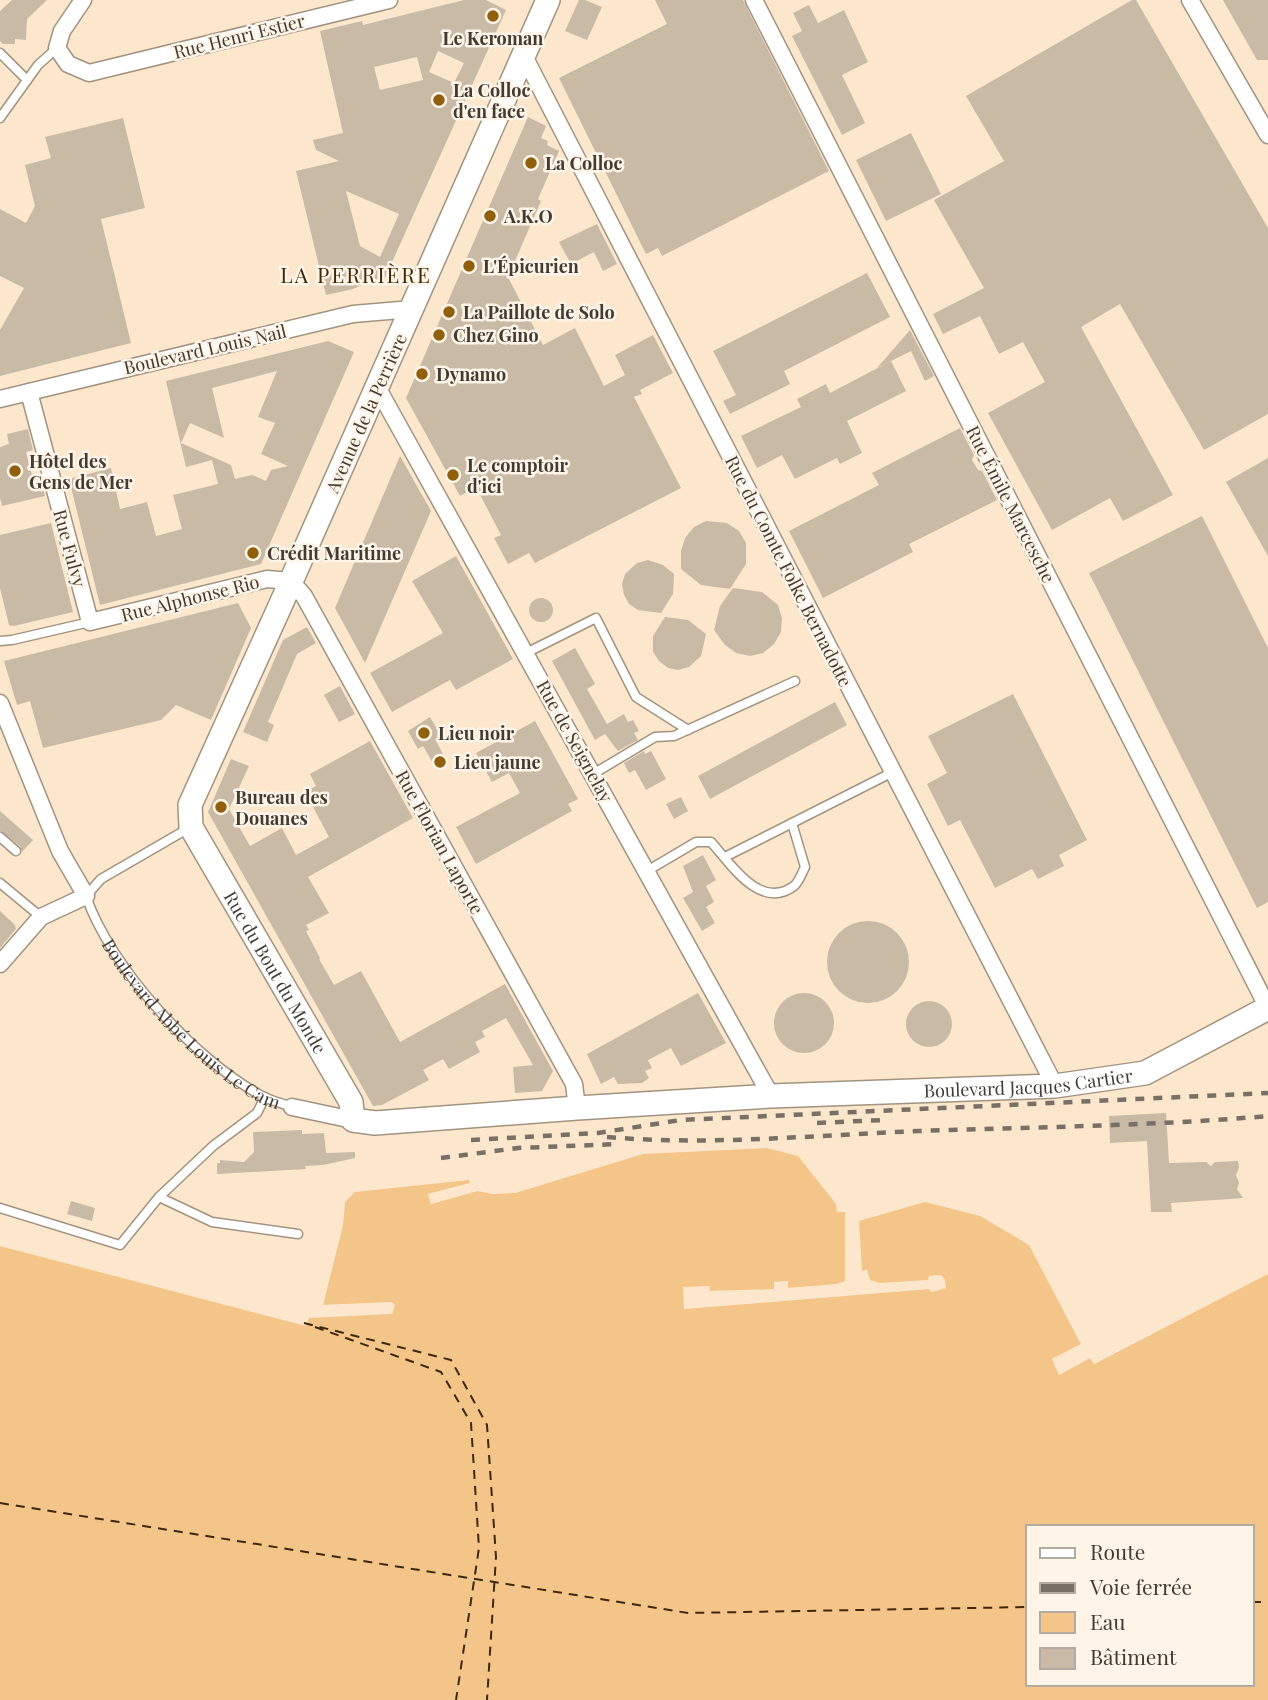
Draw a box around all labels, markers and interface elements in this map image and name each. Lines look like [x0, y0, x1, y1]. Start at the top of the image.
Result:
street label: Rue Henri Estier [171, 8, 307, 64]
marker: Le Keroman [485, 8, 501, 24]
place label: Le Keroman [443, 26, 543, 50]
place label: La Colloc d'en face [453, 78, 530, 123]
marker: La Colloc d'en face [431, 92, 447, 108]
place label: La Colloc [545, 151, 622, 175]
marker: La Colloc [523, 155, 539, 171]
place label: A.K.O [503, 204, 553, 228]
marker: A.K.O [482, 208, 498, 224]
place label: L'Épicurien [483, 254, 579, 278]
marker: L'Épicurien [461, 258, 477, 274]
district label: LA PERRIÈRE [280, 260, 432, 288]
place label: La Paillote de Solo [463, 300, 615, 324]
marker: La Paillote de Solo [441, 304, 457, 320]
street label: Boulevard Louis Nail [121, 319, 289, 379]
place label: Chez Gino [453, 323, 539, 347]
marker: Chez Gino [431, 327, 447, 343]
street label: Avenue de la Perrière [320, 329, 412, 498]
place label: Dynamo [436, 362, 506, 386]
marker: Dynamo [414, 366, 430, 382]
street label: Rue Émile Marcesche [961, 421, 1061, 587]
place label: Hôtel des Gens de Mer [29, 449, 133, 494]
street label: Rue du Comte Folke Bernadotte [720, 451, 858, 691]
place label: Le comptoir d'ici [467, 453, 569, 498]
marker: Hôtel des Gens de Mer [7, 463, 23, 479]
marker: Le comptoir d'ici [445, 467, 461, 483]
street label: Rue Fulvy [48, 507, 92, 589]
place label: Crédit Maritime [267, 541, 401, 565]
marker: Crédit Maritime [245, 545, 261, 561]
street label: Rue Alphonse Rio [118, 569, 262, 627]
street label: Rue de Seignelay [531, 676, 619, 806]
place label: Lieu noir [438, 721, 515, 745]
marker: Lieu noir [416, 725, 432, 741]
place label: Lieu jaune [454, 750, 541, 774]
marker: Lieu jaune [432, 754, 448, 770]
street label: Rue Florian Laporte [390, 766, 490, 918]
place label: Bureau des Douanes [235, 785, 328, 830]
marker: Bureau des Douanes [213, 799, 229, 815]
street label: Rue du Bout du Monde [219, 887, 332, 1058]
street label: Boulevard Abbé Louis Le Cam [97, 934, 284, 1114]
street label: Boulevard Jacques Cartier [923, 1063, 1134, 1103]
legend [1026, 1525, 1254, 1686]
text: Route [1090, 1537, 1145, 1565]
text: Voie ferrée [1089, 1572, 1192, 1600]
text: Eau [1090, 1607, 1125, 1635]
text: Bâtiment [1090, 1642, 1177, 1670]

